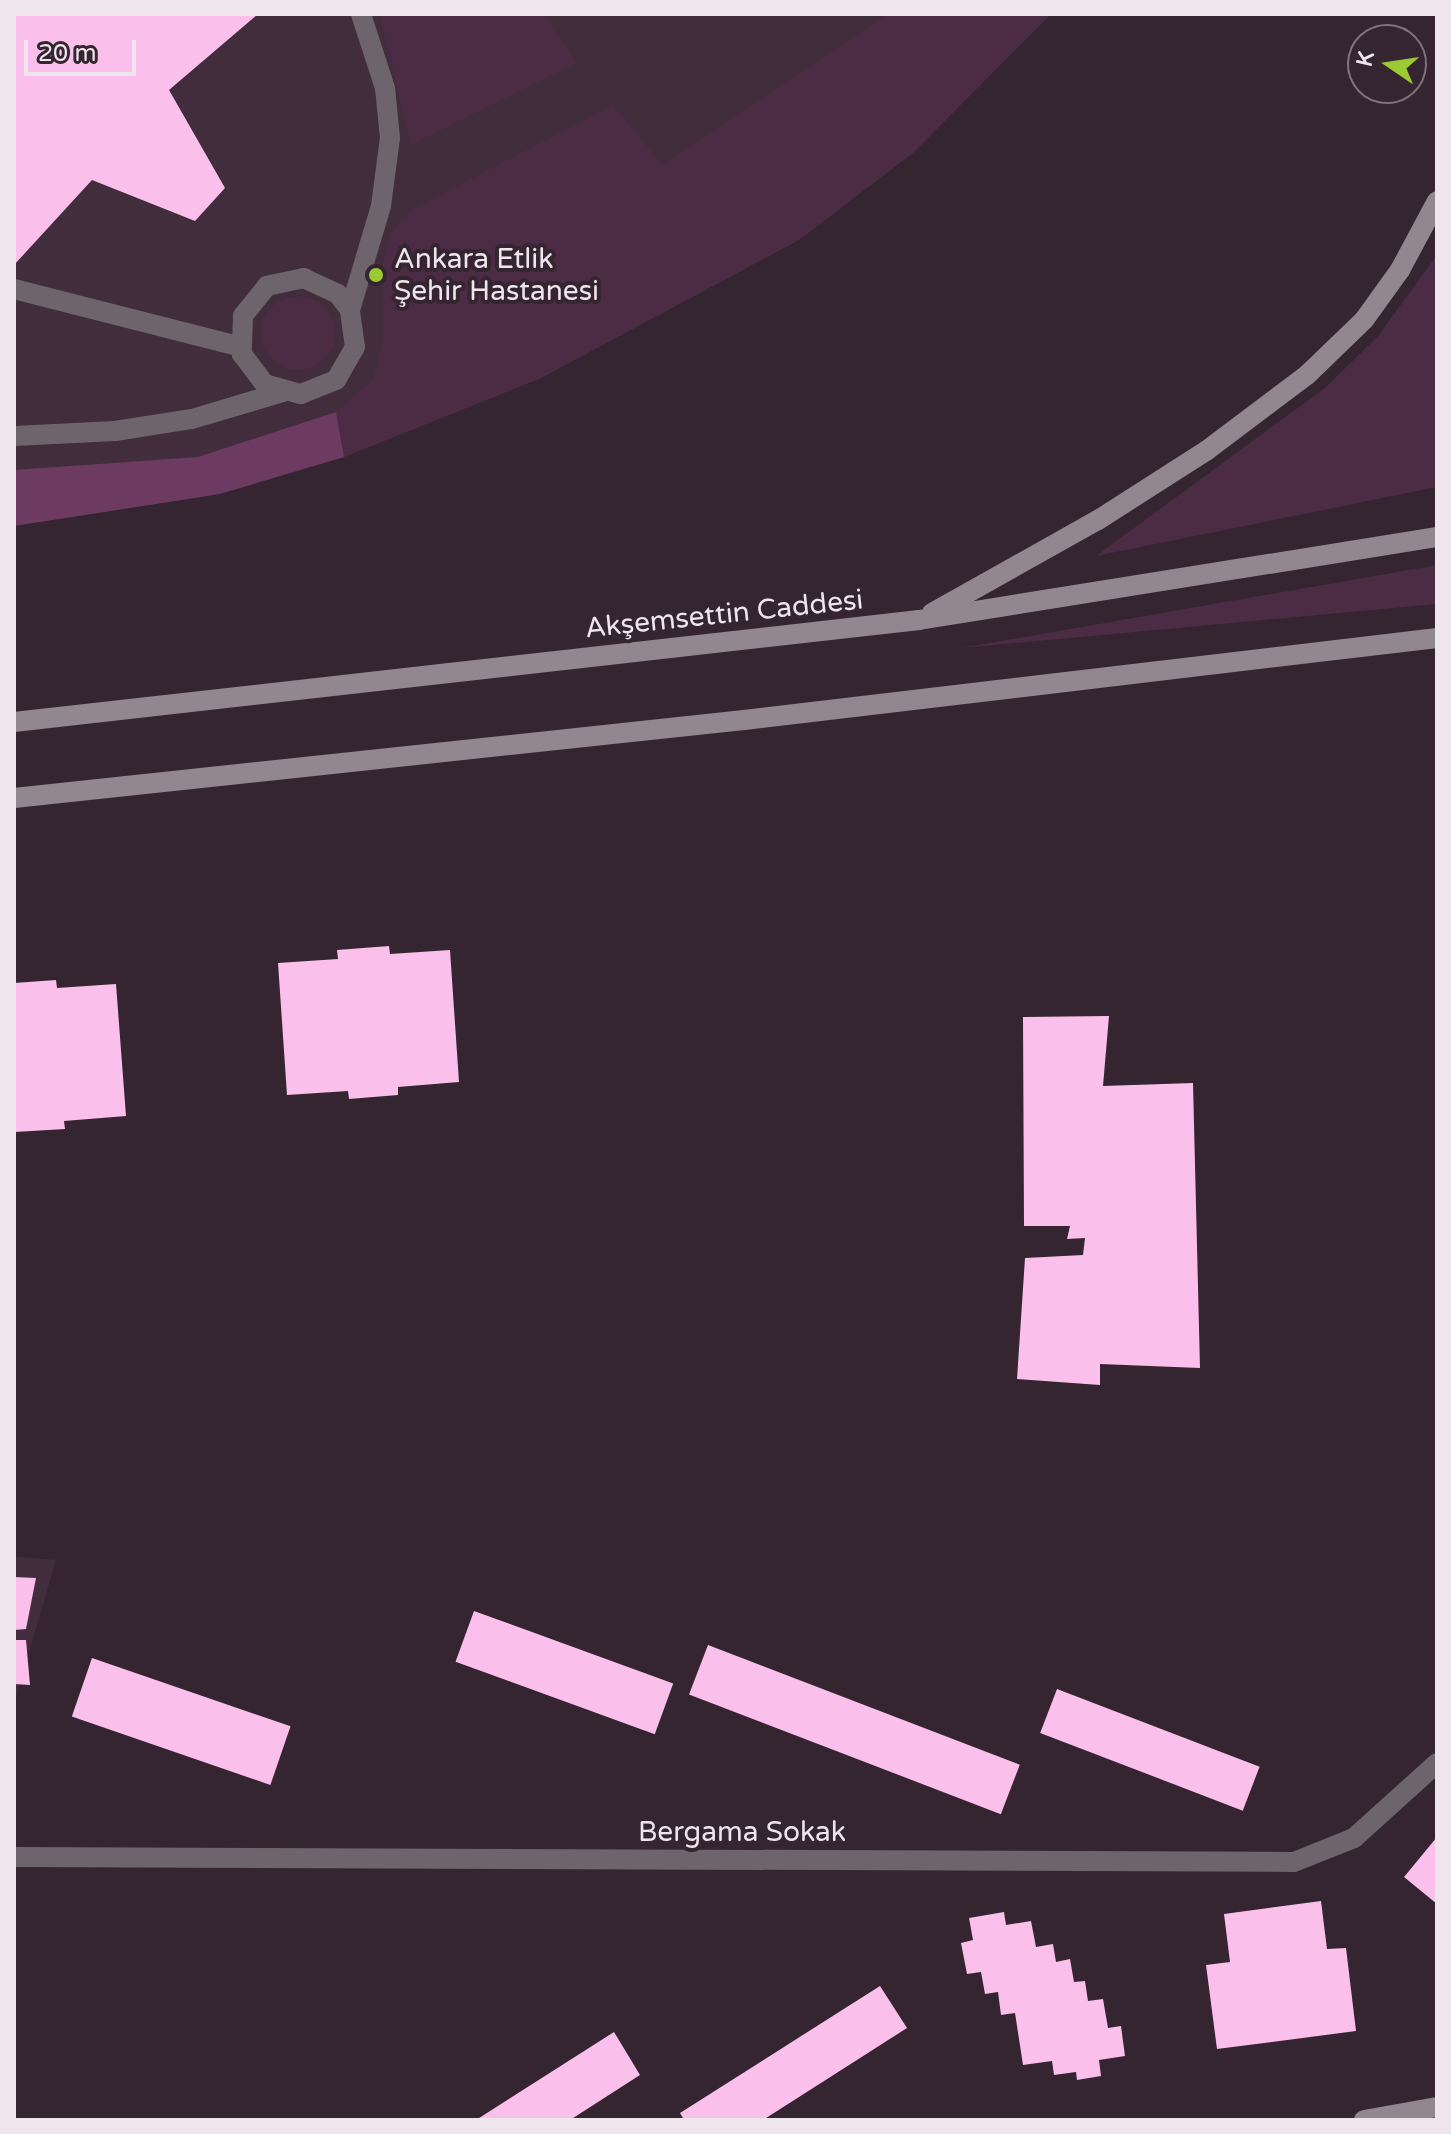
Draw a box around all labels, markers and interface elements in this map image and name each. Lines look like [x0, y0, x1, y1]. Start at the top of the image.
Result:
scale bar [28, 24, 140, 74]
north arrow [1347, 24, 1427, 104]
text: 20 m [38, 39, 96, 68]
text: K [1351, 49, 1380, 69]
place label: Ankara Etlik Şehir Hastanesi [394, 242, 599, 308]
marker: Ankara Etlik Şehir Hastanesi [365, 264, 387, 286]
street label: Akşemsettin Caddesi [583, 583, 865, 645]
street label: Bergama Sokak [638, 1815, 846, 1849]

